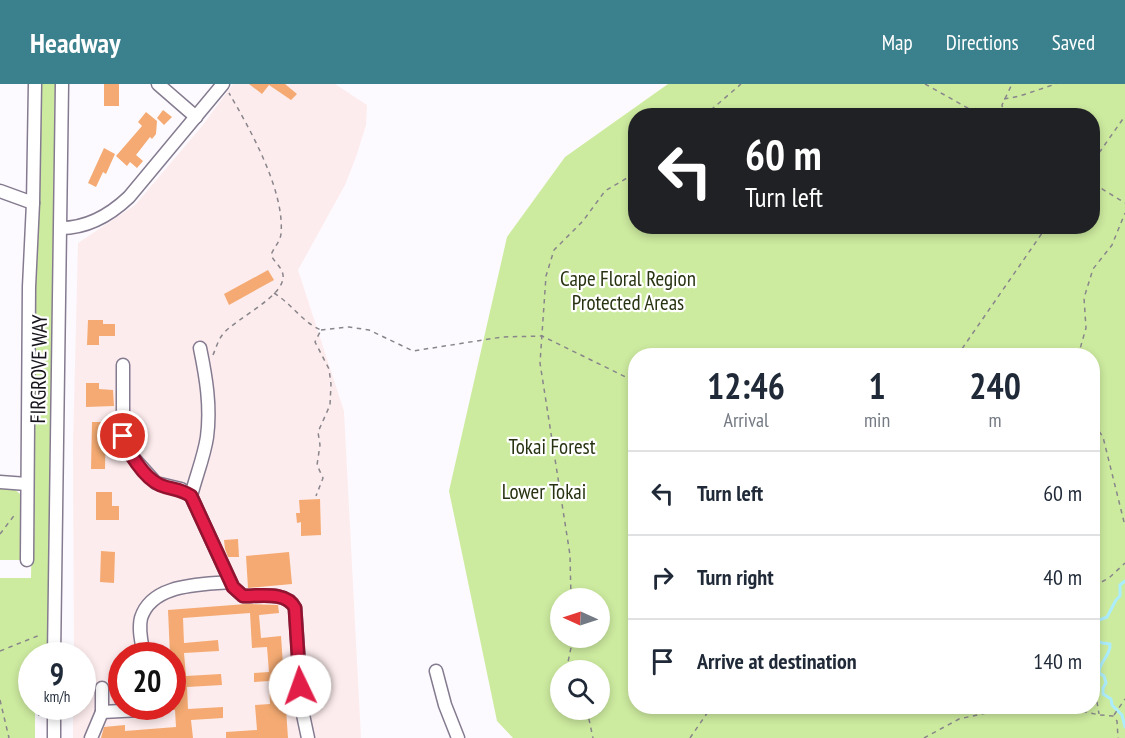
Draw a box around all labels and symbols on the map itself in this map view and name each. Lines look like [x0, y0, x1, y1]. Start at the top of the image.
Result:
park label: Cape Floral Region Protected Areas [560, 265, 696, 316]
street label: FIRGROVE WAY [24, 314, 53, 424]
pin [97, 410, 148, 461]
park label: Tokai Forest [509, 433, 596, 460]
park label: Lower Tokai [502, 478, 586, 505]
north arrow [550, 588, 610, 648]
speed limit sign: 20 [108, 642, 186, 720]
position arrow [268, 654, 332, 718]

